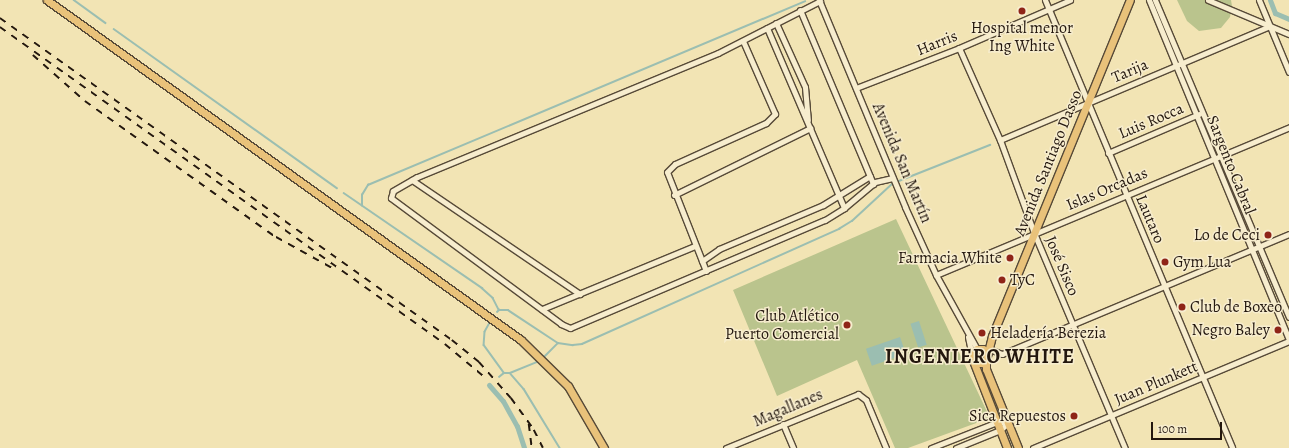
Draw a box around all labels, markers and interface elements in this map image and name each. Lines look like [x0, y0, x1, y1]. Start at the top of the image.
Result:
marker: Hospital menor Ing White [1016, 5, 1028, 17]
place label: Hospital menor Ing White [971, 18, 1073, 56]
street label: Harris [914, 26, 960, 60]
street label: Tarija [1109, 55, 1151, 87]
street label: Avenida Santiago Dasso [1010, 87, 1086, 239]
street label: Luis Rocca [1116, 99, 1186, 143]
street label: Avenida San Martín [868, 100, 936, 226]
street label: Sargento Cabral [1202, 113, 1260, 217]
street label: Islas Orcadas [1063, 163, 1151, 215]
street label: Lautaro [1131, 192, 1169, 246]
place label: Lo de Ceci [1194, 225, 1260, 245]
marker: Lo de Ceci [1263, 230, 1273, 240]
street label: José Sisco [1041, 233, 1083, 299]
place label: Farmacia White [898, 248, 1002, 268]
place label: Gym Lua [1173, 252, 1231, 272]
marker: Farmacia White [1005, 253, 1015, 263]
marker: Gym Lua [1160, 257, 1170, 267]
place label: TyC [1010, 270, 1035, 290]
marker: TyC [997, 275, 1007, 285]
place label: Club de Boxeo [1190, 297, 1282, 317]
marker: Club de Boxeo [1177, 302, 1187, 312]
place label: Club Atlético Puerto Comercial [725, 306, 839, 344]
marker: Club Atlético Puerto Comercial [842, 320, 852, 330]
place label: Negro Baley [1191, 320, 1270, 340]
place label: Heladería Berezia [990, 323, 1106, 343]
marker: Negro Baley [1273, 325, 1283, 335]
marker: Heladería Berezia [977, 328, 987, 338]
district label: INGENIERO WHITE [885, 344, 1075, 368]
street label: Juan Plunkett [1112, 357, 1200, 409]
street label: Magallanes [750, 385, 826, 431]
place label: Sica Repuestos [969, 406, 1066, 426]
marker: Sica Repuestos [1069, 411, 1079, 421]
scale bar [1153, 414, 1224, 440]
text: 100 m [1158, 421, 1187, 437]

